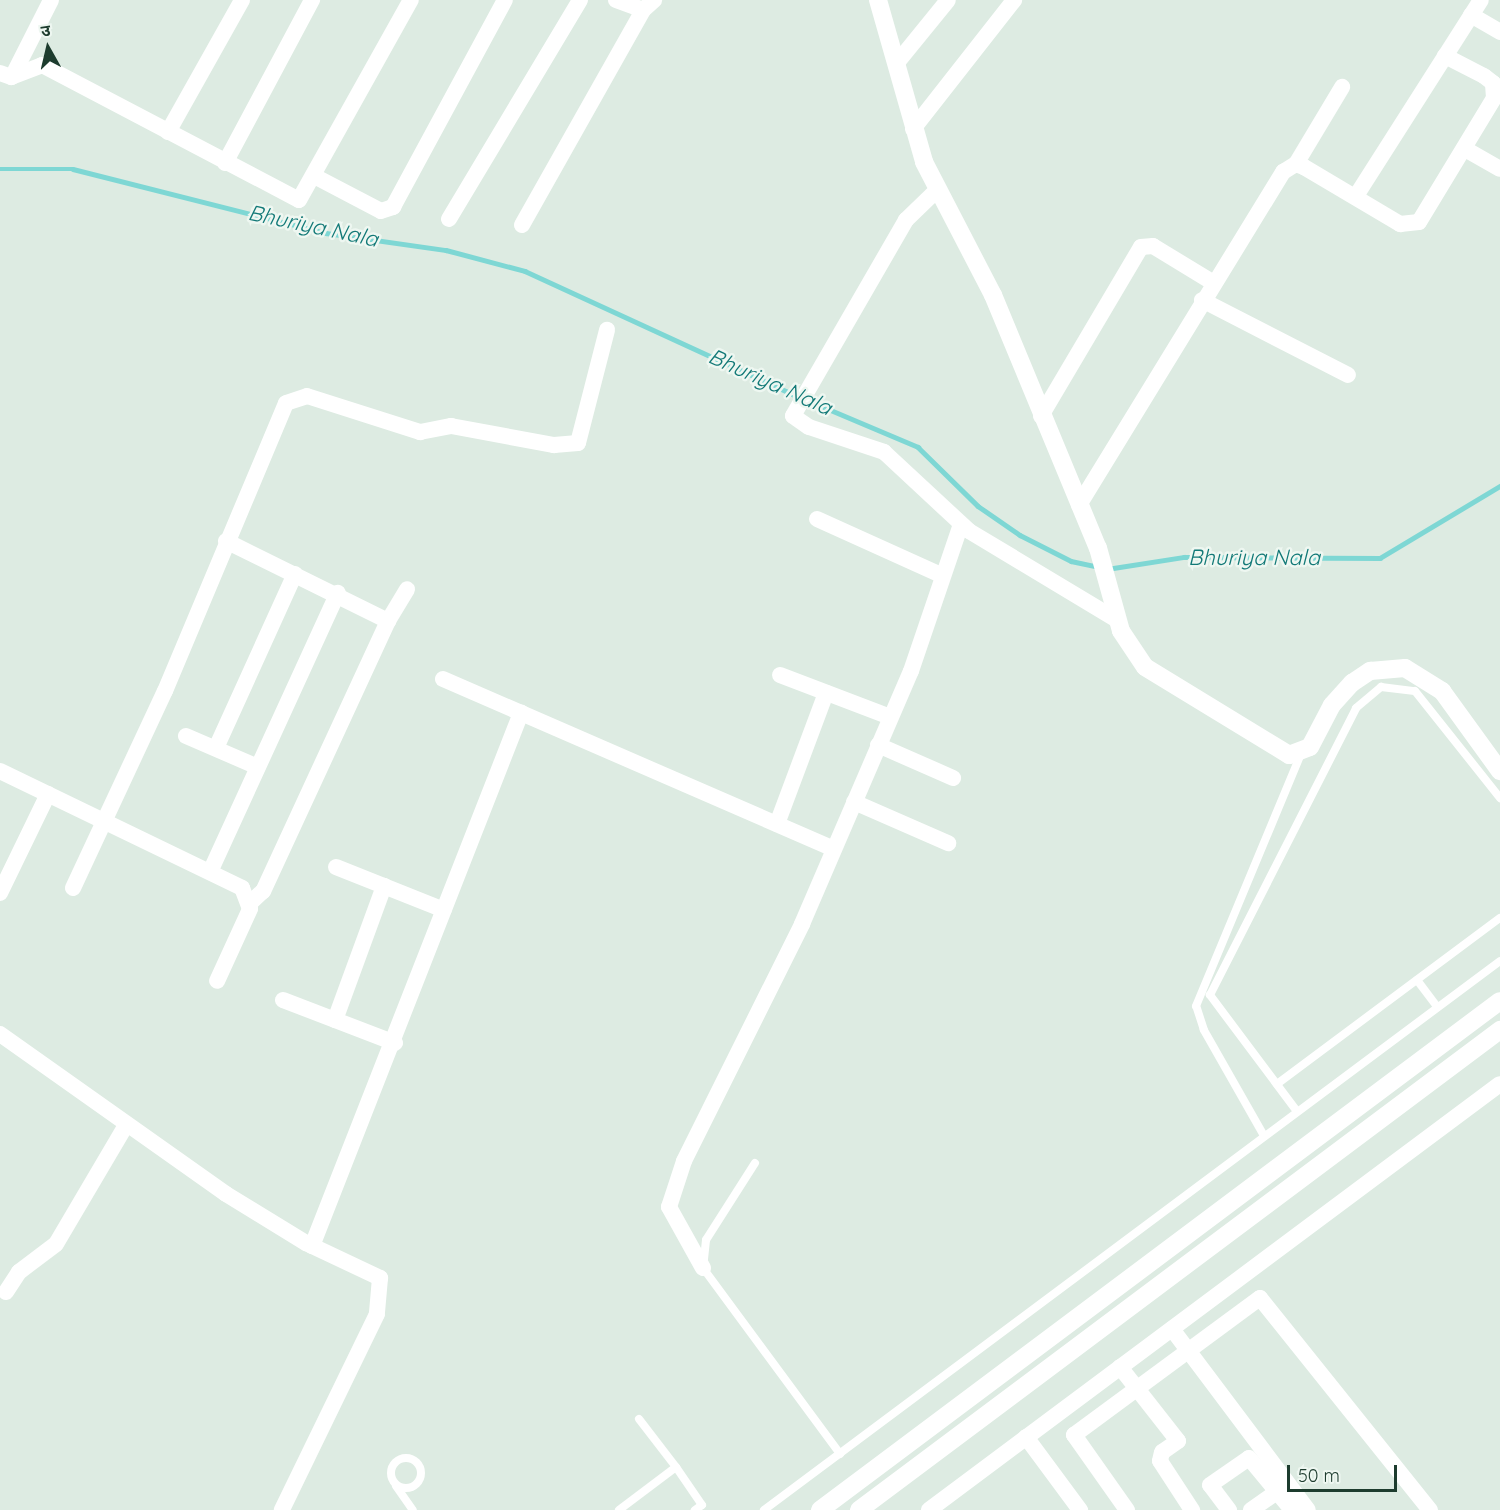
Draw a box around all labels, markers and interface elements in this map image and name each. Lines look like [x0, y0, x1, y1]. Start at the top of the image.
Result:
north arrow [18, 18, 78, 78]
text: उ [39, 20, 52, 41]
water label: Bhuriya Nala [246, 199, 380, 253]
water label: Bhuriya Nala [704, 343, 836, 421]
water label: Bhuriya Nala [1188, 545, 1320, 571]
scale bar [1290, 1453, 1400, 1491]
text: 50 m [1298, 1464, 1340, 1487]

